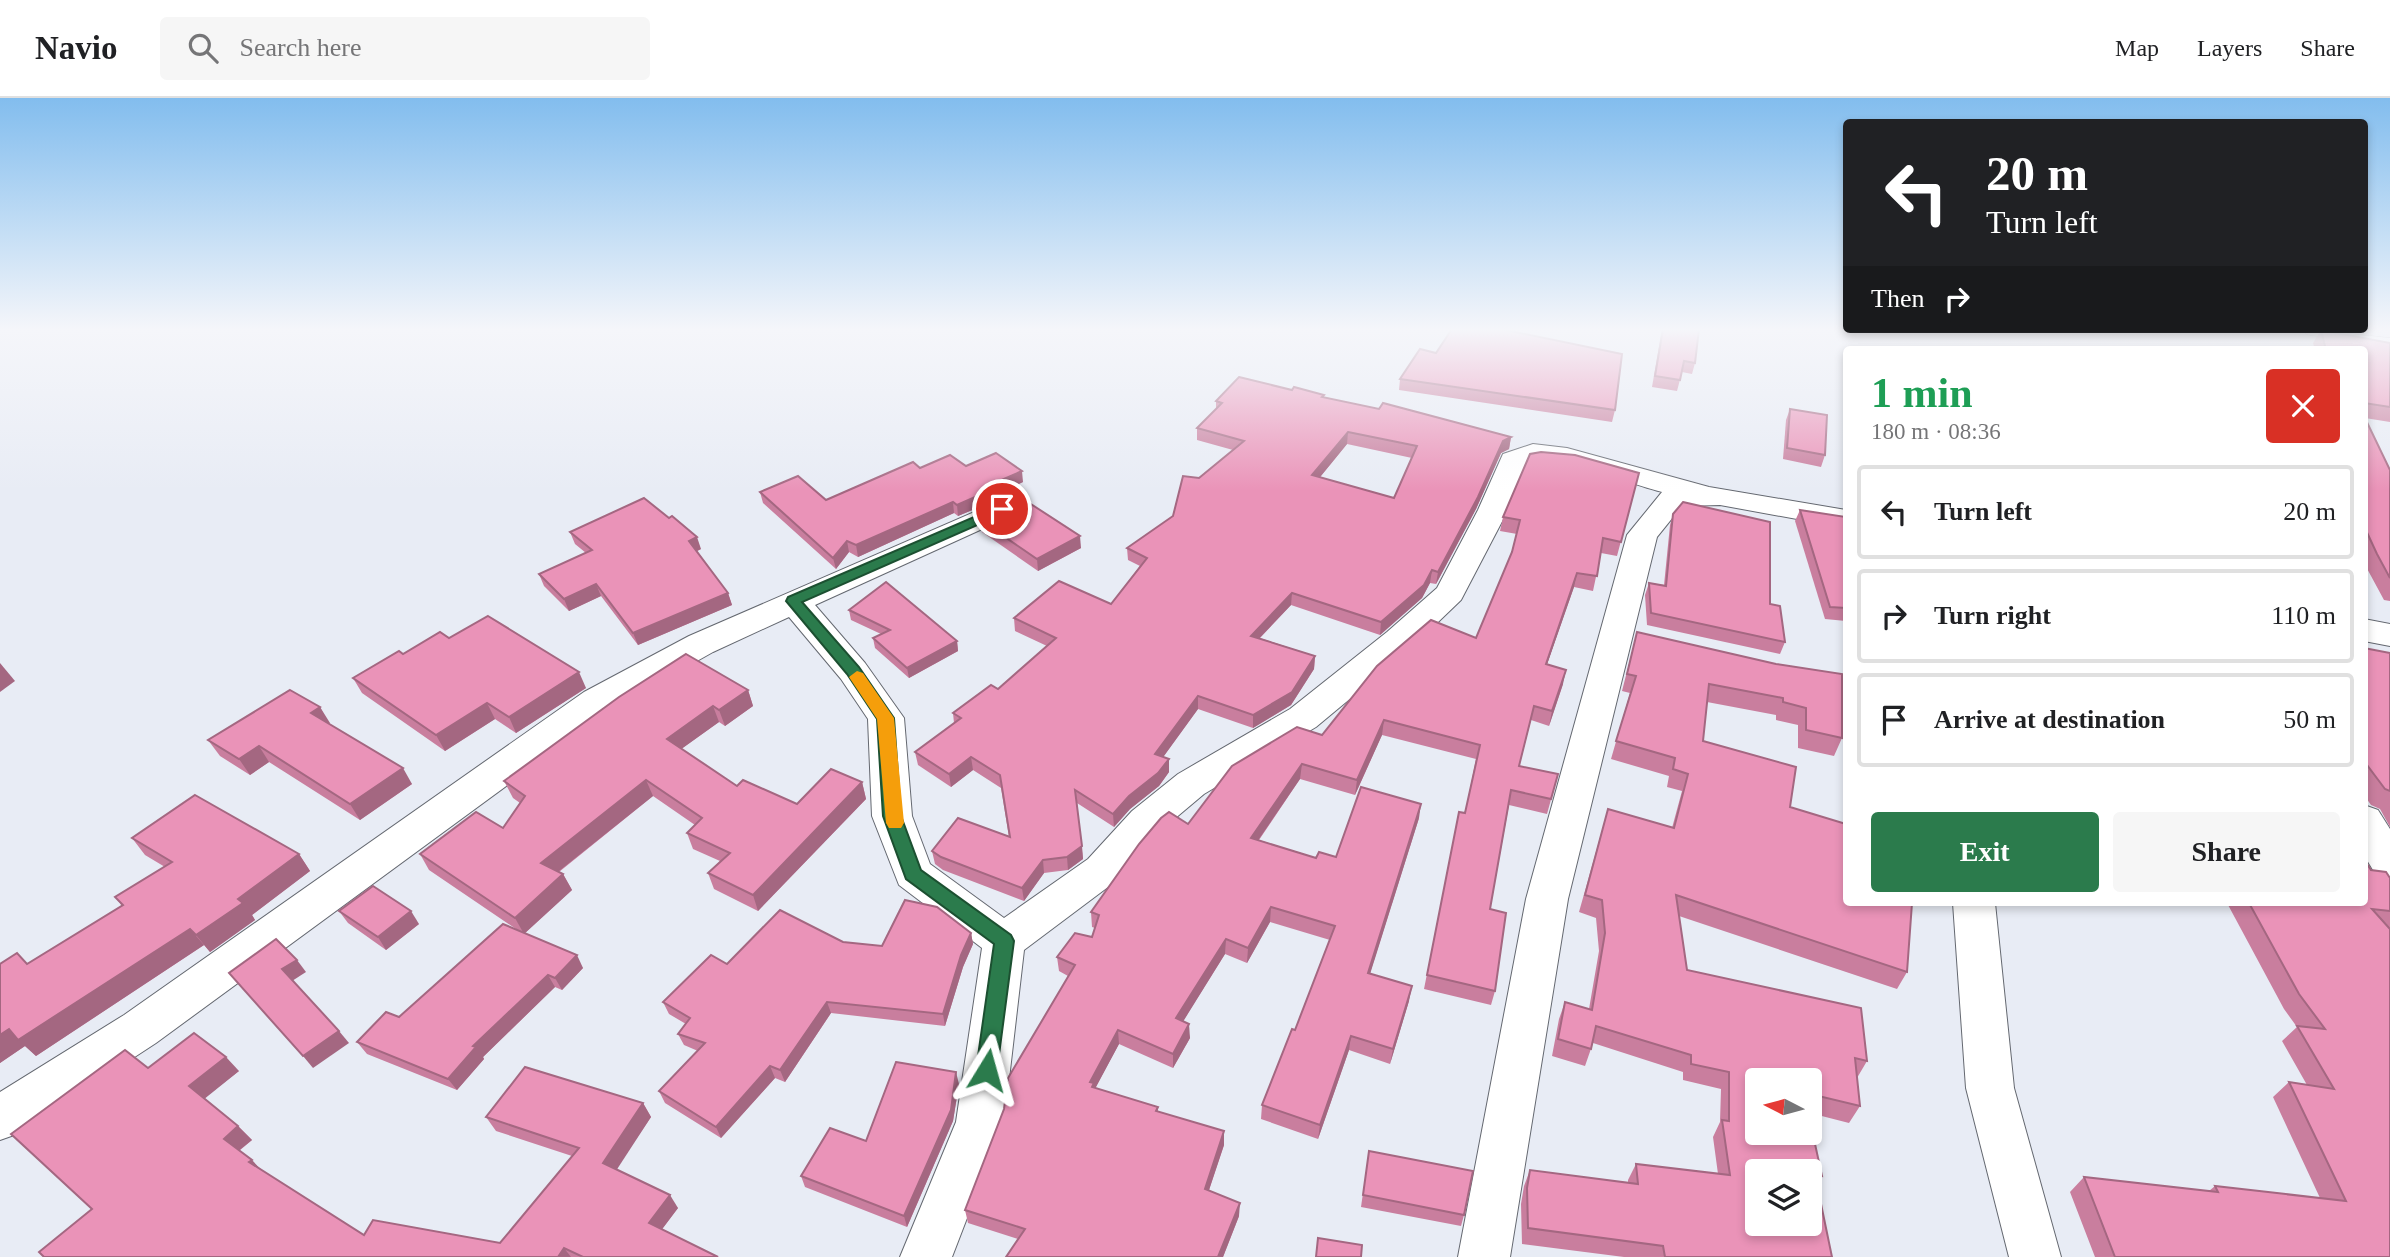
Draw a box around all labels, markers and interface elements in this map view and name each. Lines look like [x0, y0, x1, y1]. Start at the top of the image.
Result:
search box [160, 17, 650, 80]
icon: search [184, 29, 222, 67]
text: Navio [35, 30, 118, 66]
text: Search here [240, 33, 361, 62]
text: Map [2115, 35, 2159, 61]
text: Layers [2197, 35, 2262, 61]
text: Share [2300, 35, 2355, 61]
text: 20 m [1986, 146, 2088, 201]
icon: left [1871, 147, 1962, 238]
text: Turn left [1986, 204, 2098, 240]
icon: right [1938, 280, 1976, 318]
text: Then [1871, 284, 1924, 313]
button: close [2266, 369, 2340, 443]
text: 1 min [1871, 370, 1973, 416]
text: 180 m · 08:36 [1871, 419, 2001, 444]
pin [972, 479, 1032, 539]
icon: arrive [983, 490, 1021, 528]
icon: left [1875, 493, 1913, 531]
text: Turn left [1934, 497, 2032, 526]
text: 20 m [2283, 497, 2336, 526]
icon: right [1875, 597, 1913, 635]
text: Turn right [1934, 601, 2051, 630]
text: 110 m [2271, 601, 2336, 630]
icon: arrive [1875, 701, 1913, 739]
text: Arrive at destination [1934, 705, 2165, 734]
text: 50 m [2283, 705, 2336, 734]
button: Exit [1871, 812, 2099, 892]
button: Share [2113, 812, 2340, 892]
position arrow [950, 1033, 1024, 1107]
north arrow [1745, 1068, 1822, 1144]
map controls [1745, 1068, 1822, 1236]
button: layers [1745, 1159, 1822, 1236]

